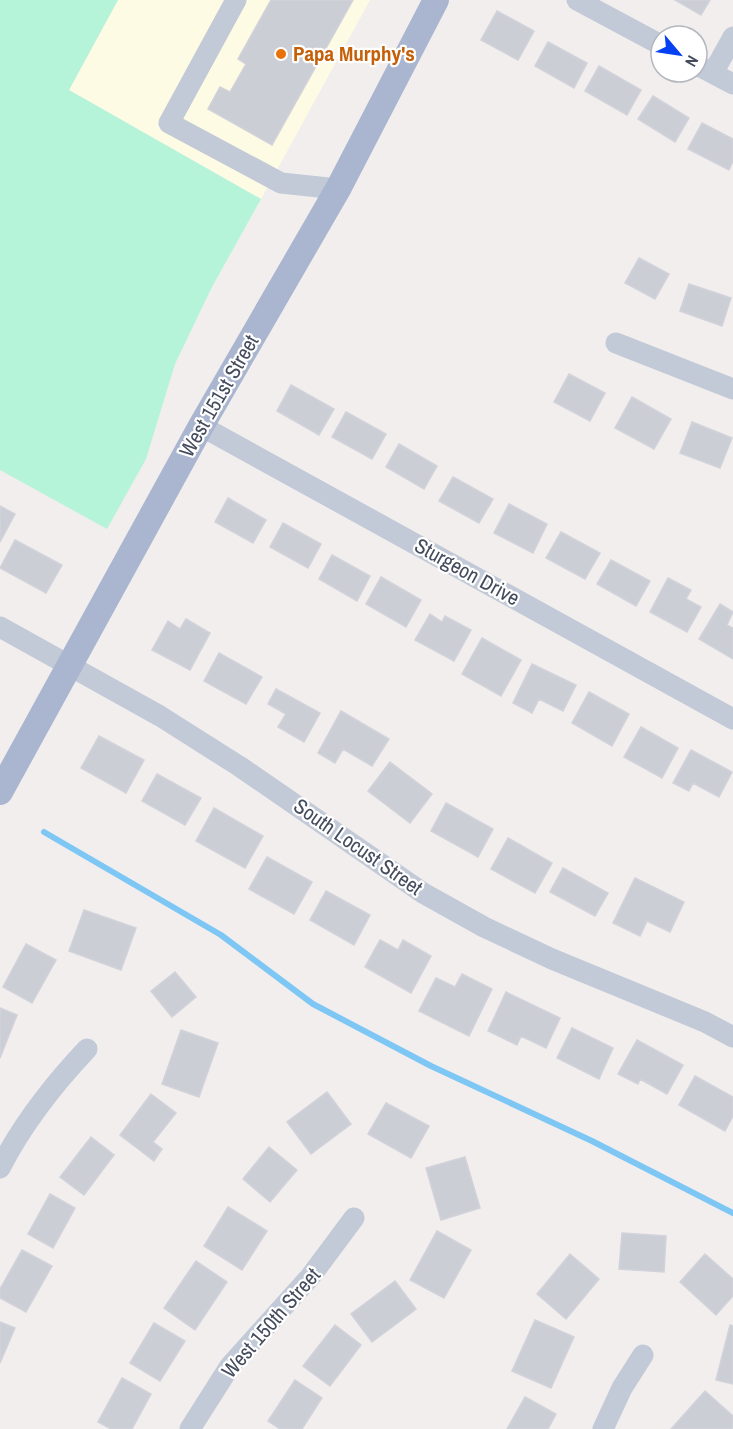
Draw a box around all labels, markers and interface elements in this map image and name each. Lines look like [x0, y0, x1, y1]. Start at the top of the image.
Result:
north arrow [649, 24, 709, 84]
place label: Papa Murphy's [293, 39, 415, 68]
marker: Papa Murphy's [274, 47, 288, 61]
text: N [680, 52, 704, 71]
street label: West 151st Street [172, 329, 265, 462]
street label: Sturgeon Drive [410, 531, 525, 612]
street label: South Locust Street [288, 791, 429, 902]
street label: West 150th Street [215, 1261, 327, 1384]

